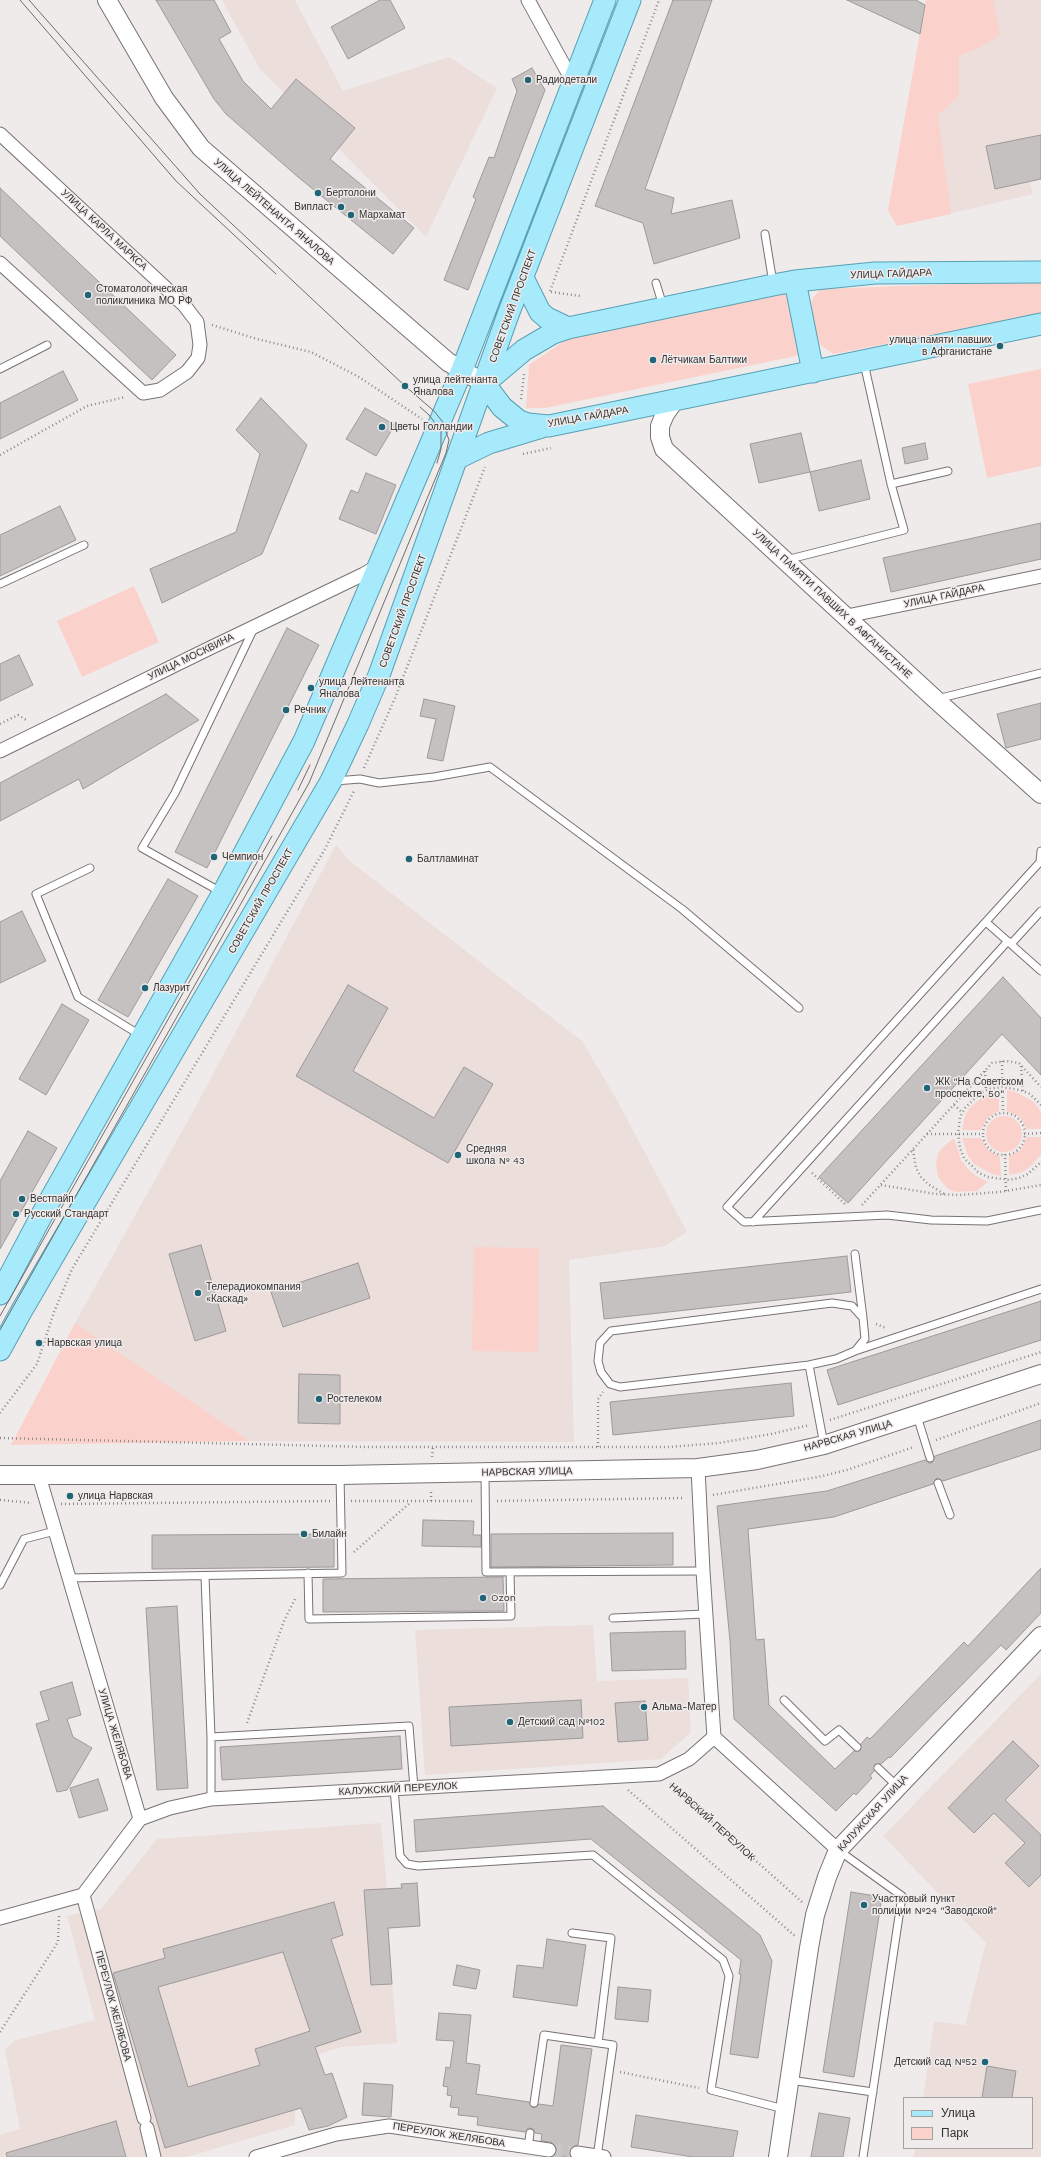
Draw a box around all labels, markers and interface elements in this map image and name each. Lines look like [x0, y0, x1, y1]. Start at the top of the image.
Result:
place label: Радиодетали [536, 74, 597, 86]
marker: Радиодетали [523, 75, 533, 85]
street label: УЛИЦА ЛЕЙТЕНАНТА ЯНАЛОВА [211, 156, 337, 268]
street label: УЛИЦА КАРЛА МАРКСА [58, 187, 150, 273]
place label: Бертолони [326, 187, 376, 199]
marker: Бертолони [313, 188, 323, 198]
place label: Випласт [294, 201, 333, 213]
marker: Випласт [336, 202, 346, 212]
place label: Мархамат [359, 209, 406, 221]
marker: Мархамат [346, 210, 356, 220]
street label: СОВЕТСКИЙ ПРОСПЕКТ [487, 248, 539, 364]
street label: УЛИЦА ГАЙДАРА [850, 267, 932, 281]
place label: Стоматологическая поликлиника МО РФ [96, 283, 192, 306]
marker: Стоматологическая поликлиника МО РФ [83, 290, 93, 300]
place label: улица памяти павших в Афганистане [889, 334, 992, 358]
marker: улица памяти павших в Афганистане [995, 341, 1005, 351]
place label: Лётчикам Балтики [661, 354, 747, 366]
marker: Лётчикам Балтики [648, 355, 658, 365]
place label: улица лейтенанта Яналова [413, 374, 498, 398]
marker: улица лейтенанта Яналова [400, 381, 410, 391]
street label: УЛИЦА ГАЙДАРА [547, 404, 629, 430]
place label: Цветы Голландии [390, 421, 473, 433]
marker: Цветы Голландии [377, 422, 387, 432]
street label: УЛИЦА ПАМЯТИ ПАВШИХ В АФГАНИСТАНЕ [750, 527, 914, 681]
street label: СОВЕТСКИЙ ПРОСПЕКТ [377, 553, 429, 669]
street label: УЛИЦА ГАЙДАРА [903, 582, 985, 610]
street label: УЛИЦА МОСКВИНА [146, 631, 236, 683]
place label: улица Лейтенанта Яналова [319, 676, 404, 700]
marker: улица Лейтенанта Яналова [306, 683, 316, 693]
place label: Речник [294, 704, 326, 716]
marker: Речник [281, 705, 291, 715]
street label: СОВЕТСКИЙ ПРОСПЕКТ [226, 846, 296, 956]
place label: Чемпион [222, 851, 263, 863]
marker: Чемпион [209, 852, 219, 862]
place label: Балтламинат [417, 853, 479, 865]
marker: Балтламинат [404, 854, 414, 864]
place label: Лазурит [153, 982, 190, 994]
marker: Лазурит [140, 983, 150, 993]
place label: ЖК "На Советском проспекте, 50" [935, 1076, 1023, 1100]
marker: ЖК "На Советском проспекте, 50" [922, 1083, 932, 1093]
place label: Средняя школа № 43 [466, 1143, 525, 1166]
marker: Средняя школа № 43 [453, 1150, 463, 1160]
place label: Вестпайп [30, 1193, 74, 1205]
marker: Вестпайп [17, 1194, 27, 1204]
place label: Русский Стандарт [24, 1208, 109, 1220]
marker: Русский Стандарт [11, 1209, 21, 1219]
place label: Телерадиокомпания «Каскад» [206, 1281, 301, 1304]
marker: Телерадиокомпания «Каскад» [193, 1288, 203, 1298]
place label: Нарвская улица [47, 1337, 122, 1349]
marker: Нарвская улица [34, 1338, 44, 1348]
place label: Ростелеком [327, 1393, 382, 1405]
marker: Ростелеком [314, 1394, 324, 1404]
street label: НАРВСКАЯ УЛИЦА [803, 1418, 893, 1454]
street label: НАРВСКАЯ УЛИЦА [481, 1465, 573, 1479]
place label: улица Нарвская [78, 1490, 153, 1502]
marker: улица Нарвская [65, 1491, 75, 1501]
place label: Билайн [312, 1528, 347, 1540]
marker: Билайн [299, 1529, 309, 1539]
place label: Ozon [491, 1592, 516, 1604]
marker: Ozon [478, 1593, 488, 1603]
street label: УЛИЦА ЖЕЛЯБОВА [95, 1687, 135, 1781]
place label: Альма-Матер [652, 1701, 717, 1713]
marker: Альма-Матер [639, 1702, 649, 1712]
place label: Детский сад №102 [518, 1716, 605, 1728]
marker: Детский сад №102 [505, 1717, 515, 1727]
street label: КАЛУЖСКАЯ УЛИЦА [835, 1772, 911, 1854]
street label: КАЛУЖСКИЙ ПЕРЕУЛОК [338, 1780, 458, 1798]
street label: НАРВСКИЙ ПЕРЕУЛОК [667, 1780, 757, 1864]
place label: Участковый пункт полиции №24 "Заводской" [872, 1893, 997, 1916]
marker: Участковый пункт полиции №24 "Заводской" [859, 1900, 869, 1910]
street label: ПЕРЕУЛОК ЖЕЛЯБОВА [92, 1950, 134, 2062]
place label: Детский сад №52 [894, 2056, 977, 2068]
marker: Детский сад №52 [980, 2057, 990, 2067]
legend [903, 2097, 1033, 2149]
text: Улица [941, 2106, 975, 2120]
street label: ПЕРЕУЛОК ЖЕЛЯБОВА [392, 2120, 506, 2150]
text: Парк [941, 2126, 968, 2140]

